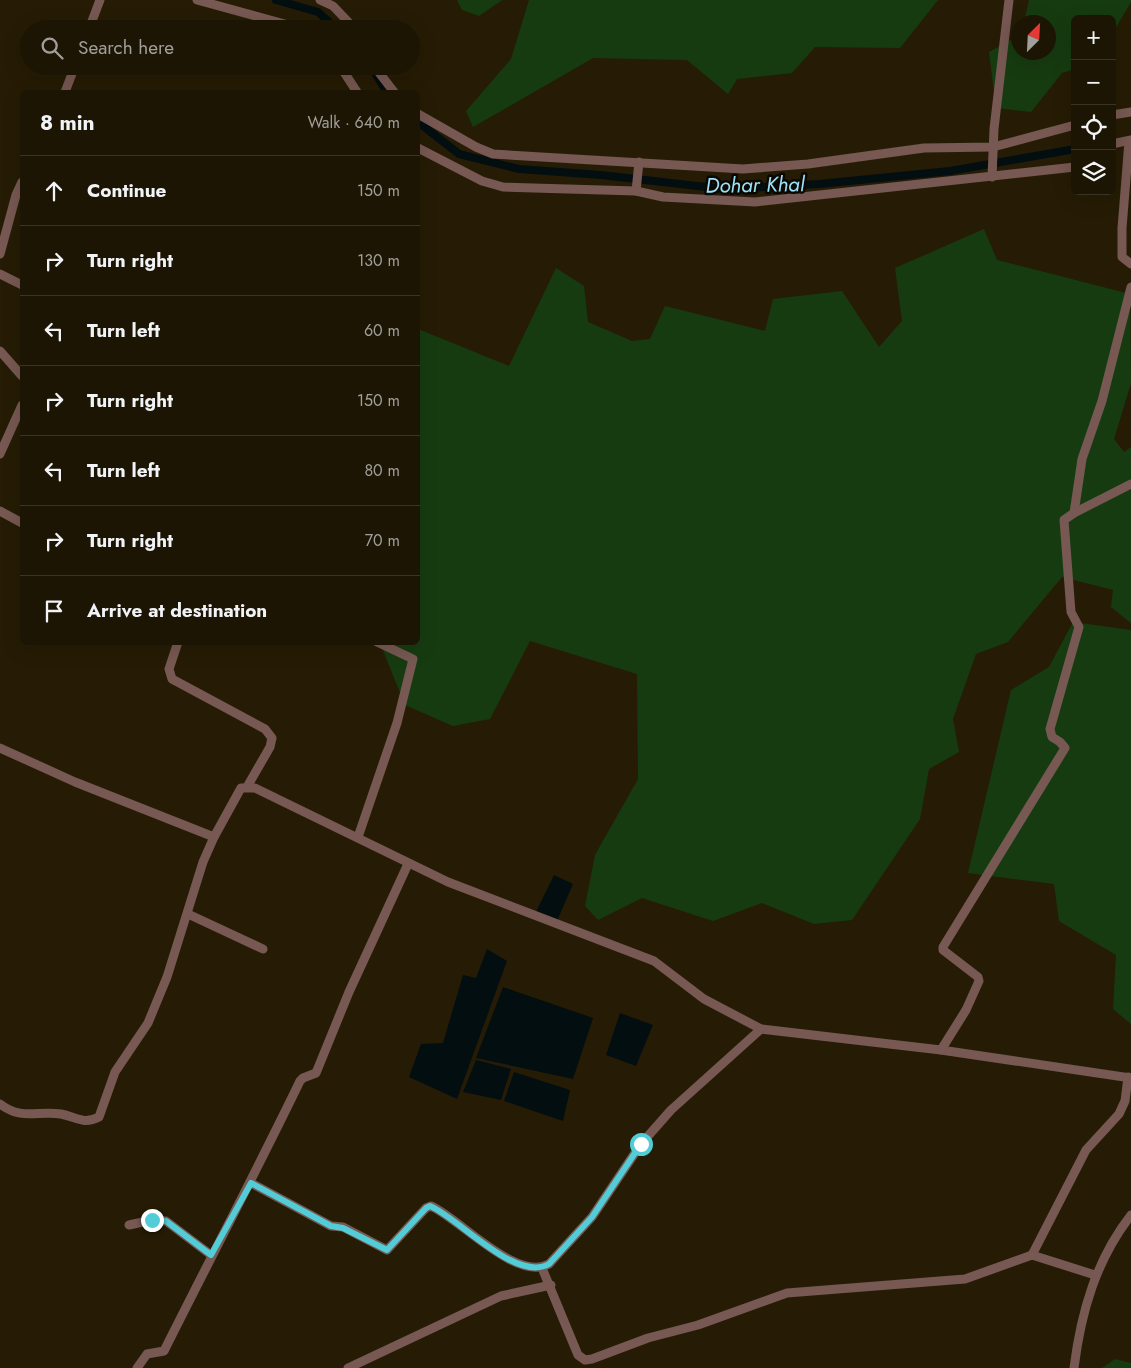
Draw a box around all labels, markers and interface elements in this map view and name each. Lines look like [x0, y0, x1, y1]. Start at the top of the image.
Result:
north arrow [1011, 15, 1056, 60]
map controls [1071, 15, 1116, 195]
button: + [1071, 15, 1116, 60]
search box [20, 20, 420, 75]
icon: search [38, 34, 66, 62]
text: Search here [78, 34, 174, 61]
button: − [1071, 60, 1116, 105]
button: locate [1071, 105, 1116, 150]
text: 8 min [40, 108, 95, 138]
text: Walk · 640 m [308, 111, 400, 134]
button: layers [1071, 150, 1116, 195]
water label: Dohar Khal [705, 169, 806, 201]
icon: ahead [40, 177, 68, 205]
text: Continue [87, 177, 166, 204]
text: 150 m [357, 179, 400, 202]
icon: right [40, 247, 68, 275]
text: Turn right [87, 247, 173, 274]
text: 130 m [357, 249, 400, 272]
icon: left [40, 317, 68, 345]
text: Turn left [87, 317, 160, 344]
text: 60 m [364, 319, 400, 342]
icon: right [40, 387, 68, 415]
text: Turn right [87, 387, 173, 414]
text: 150 m [357, 389, 400, 412]
icon: left [40, 457, 68, 485]
text: Turn left [87, 457, 160, 484]
text: 80 m [364, 459, 400, 482]
icon: right [40, 527, 68, 555]
text: Turn right [87, 527, 173, 554]
text: 70 m [365, 529, 400, 552]
icon: arrive [40, 597, 68, 625]
text: Arrive at destination [87, 597, 267, 624]
route start [630, 1133, 653, 1156]
route end [141, 1209, 164, 1232]

